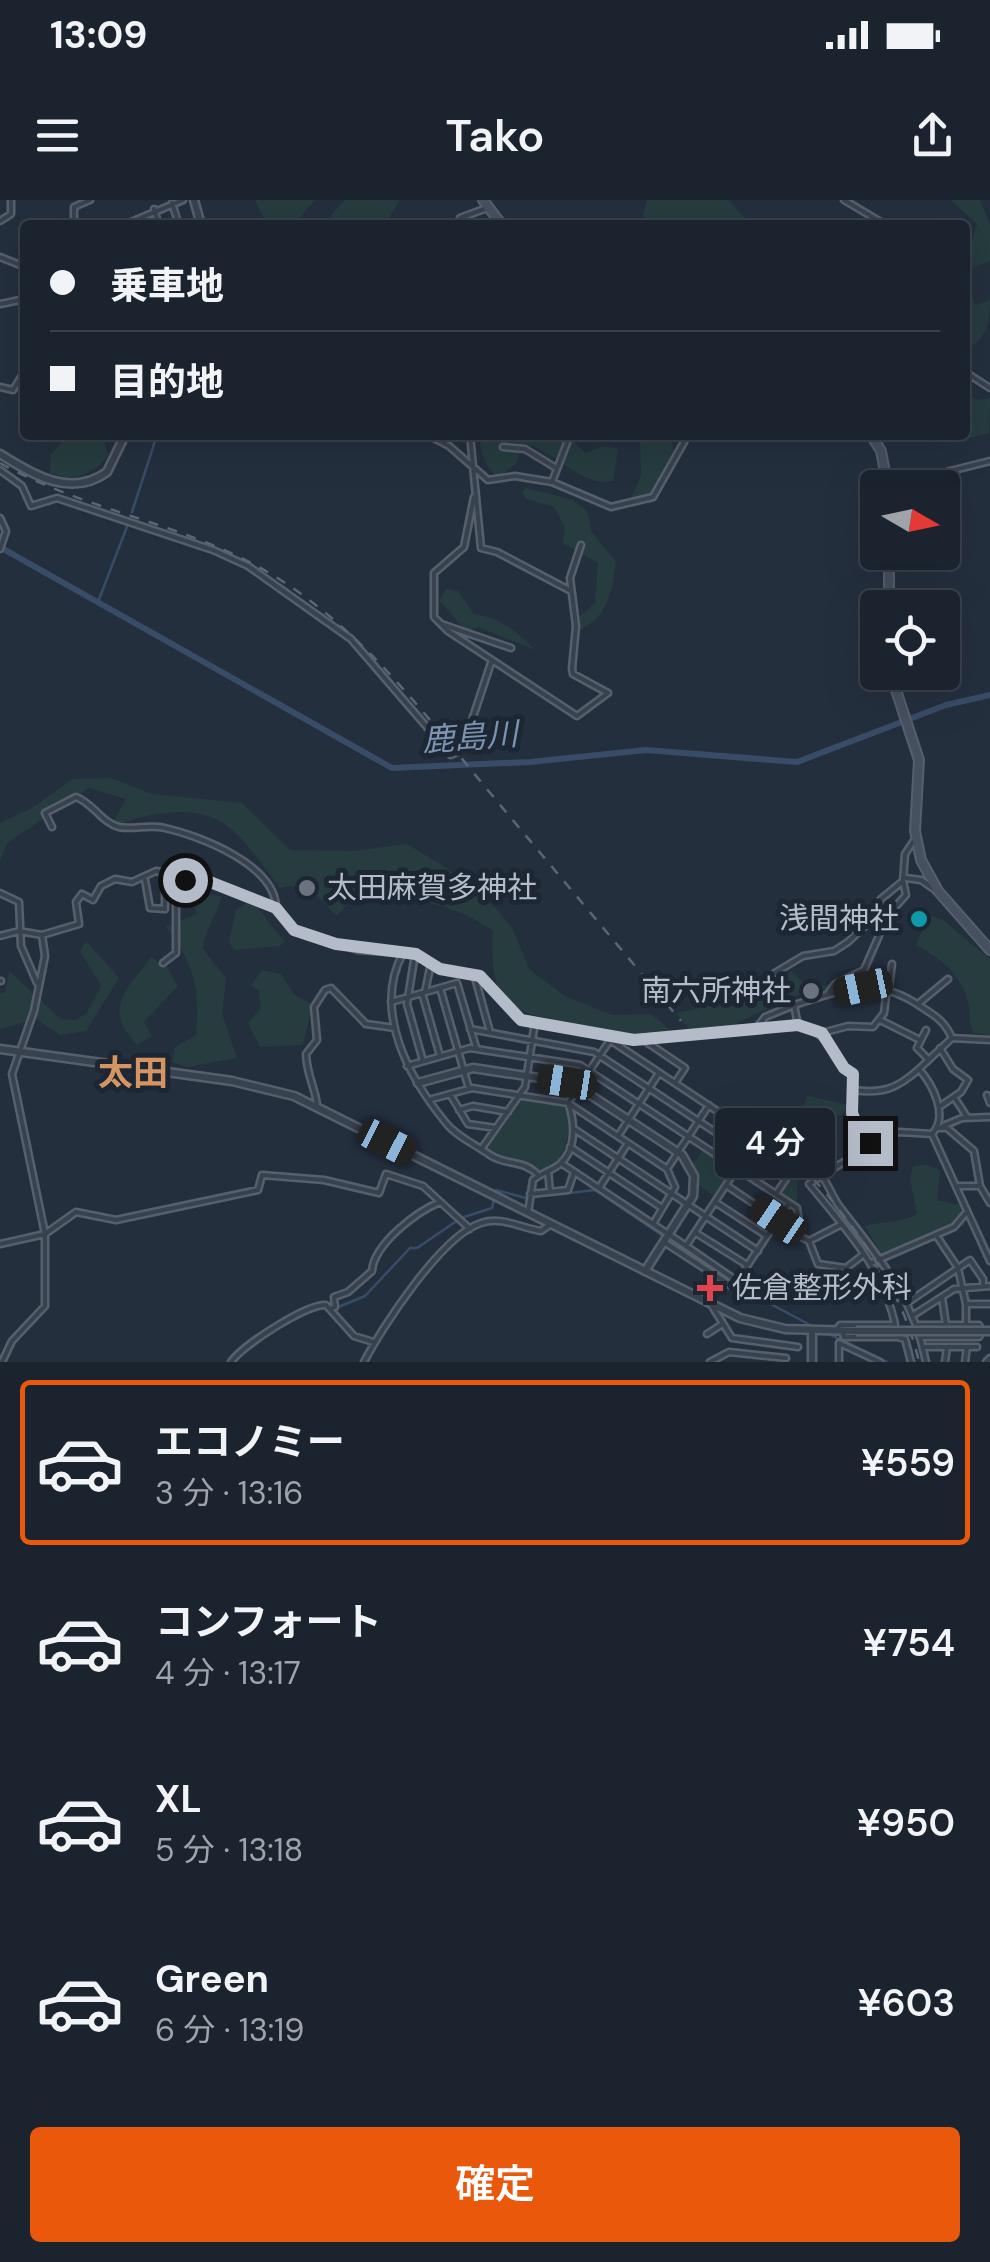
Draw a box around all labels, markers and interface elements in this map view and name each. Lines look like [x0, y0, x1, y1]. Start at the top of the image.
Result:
text: 13:09 [50, 10, 147, 60]
text: Tako [446, 106, 544, 165]
icon: menu [30, 108, 85, 163]
icon: share [905, 108, 960, 163]
text: 乗車地 [110, 261, 224, 311]
text: 目的地 [110, 357, 224, 407]
north arrow [860, 470, 960, 570]
map controls [860, 470, 960, 690]
button: locate [860, 590, 960, 690]
water label: 鹿島川 [421, 712, 522, 761]
route start [163, 858, 208, 903]
place label: 太田麻賀多神社 [327, 868, 537, 907]
marker: 太田麻賀多神社 [296, 877, 318, 899]
place label: 浅間神社 [779, 899, 899, 938]
marker: 浅間神社 [908, 908, 930, 930]
car [831, 966, 895, 1008]
place label: 南六所神社 [641, 971, 791, 1010]
marker: 南六所神社 [800, 980, 822, 1002]
district label: 太田 [98, 1050, 168, 1096]
car [535, 1062, 599, 1102]
callout: 4 分 [715, 1108, 835, 1178]
car [353, 1115, 421, 1169]
route end [848, 1121, 893, 1166]
text: 4 分 [745, 1122, 805, 1164]
car [745, 1191, 811, 1249]
place label: 佐倉整形外科 [732, 1268, 912, 1307]
marker: 佐倉整形外科 [697, 1275, 723, 1301]
text: エコノミー [155, 1417, 345, 1467]
icon: car [35, 1418, 125, 1508]
text: ¥559 [861, 1438, 955, 1488]
text: 3 分 · 13:16 [155, 1472, 303, 1514]
text: コンフォート [155, 1597, 382, 1647]
icon: car [35, 1598, 125, 1688]
text: ¥754 [863, 1618, 955, 1668]
text: 4 分 · 13:17 [155, 1652, 301, 1694]
text: XL [155, 1774, 202, 1824]
icon: car [35, 1778, 125, 1868]
text: ¥950 [857, 1798, 955, 1848]
text: 5 分 · 13:18 [155, 1829, 303, 1871]
text: Green [155, 1954, 269, 2004]
icon: car [35, 1958, 125, 2048]
text: ¥603 [857, 1978, 955, 2028]
text: 6 分 · 13:19 [155, 2009, 304, 2051]
button: 確定 [30, 2127, 960, 2242]

